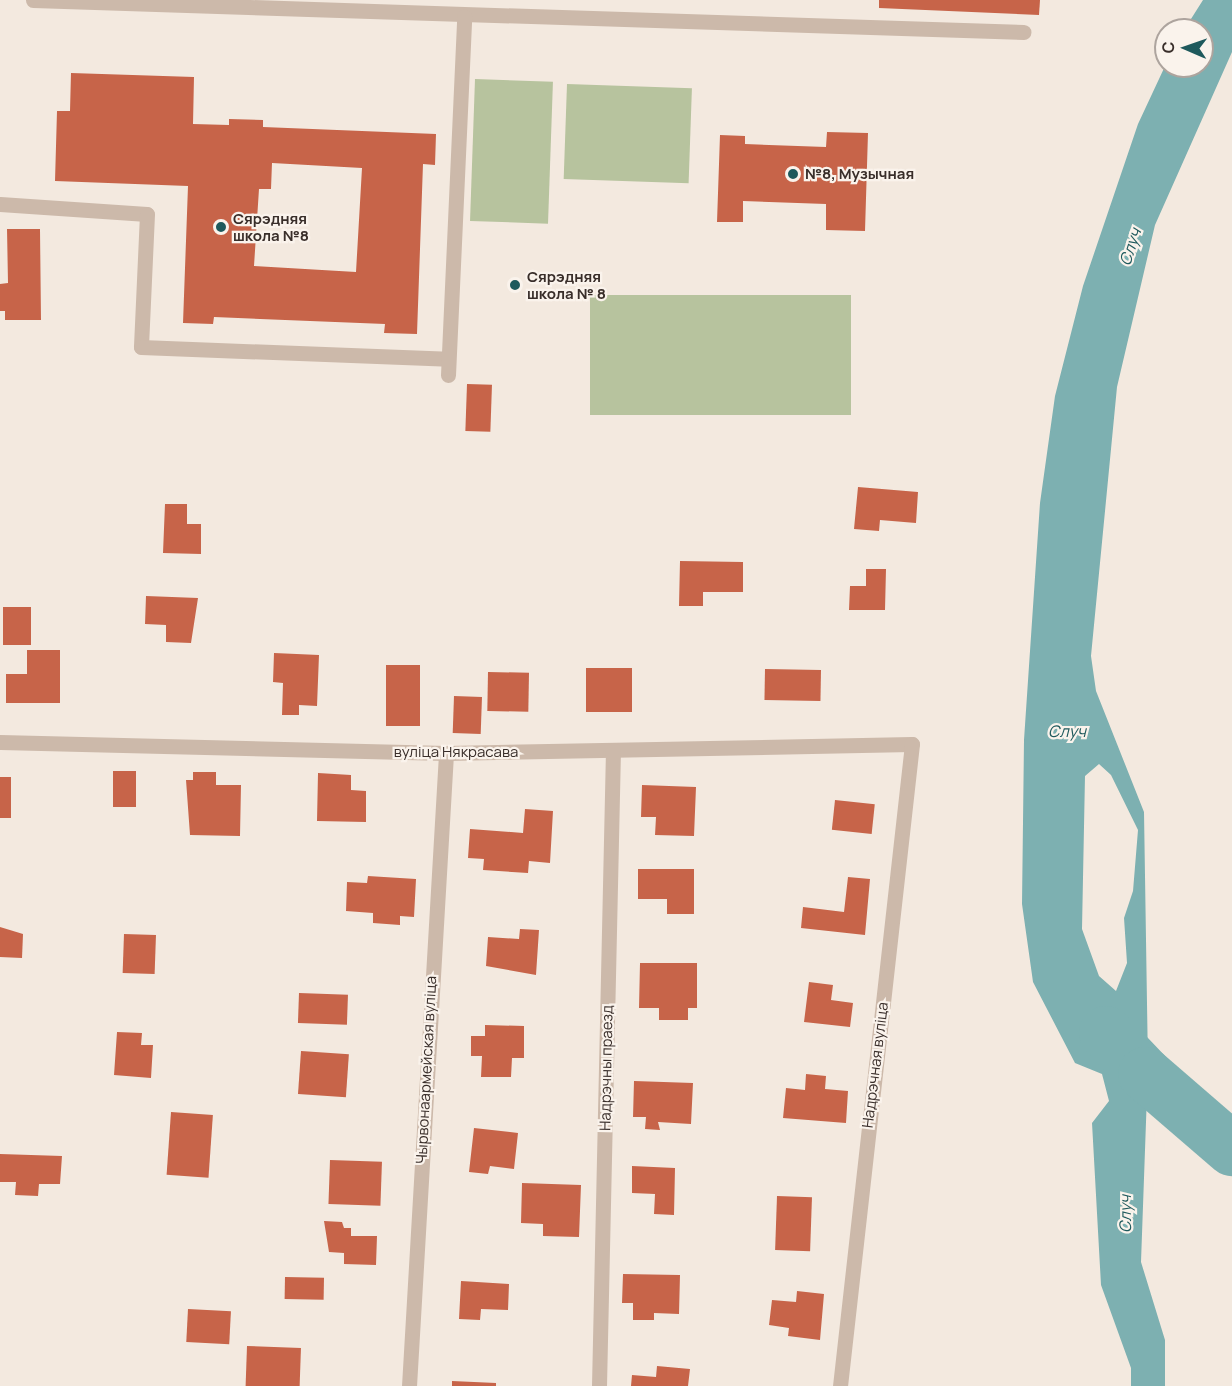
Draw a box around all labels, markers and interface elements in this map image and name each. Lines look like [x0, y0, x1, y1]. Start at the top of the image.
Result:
north arrow [1154, 18, 1214, 78]
text: С [1157, 41, 1179, 54]
place label: №8, Музычная [805, 165, 914, 183]
marker: №8, Музычная [786, 167, 800, 181]
place label: Сярэдняя школа №8 [233, 209, 309, 244]
marker: Сярэдняя школа №8 [214, 220, 228, 234]
water label: Случ [1115, 226, 1145, 268]
place label: Сярэдняя школа № 8 [527, 267, 606, 302]
marker: Сярэдняя школа № 8 [508, 278, 522, 292]
water label: Случ [1048, 721, 1086, 741]
street label: вуліца Някрасава [394, 743, 518, 761]
street label: Чырвонаармейская вуліца [412, 975, 440, 1165]
street label: Надрэчная вуліца [858, 1001, 892, 1129]
street label: Надрэчны праезд [596, 1005, 616, 1131]
water label: Случ [1115, 1195, 1135, 1233]

